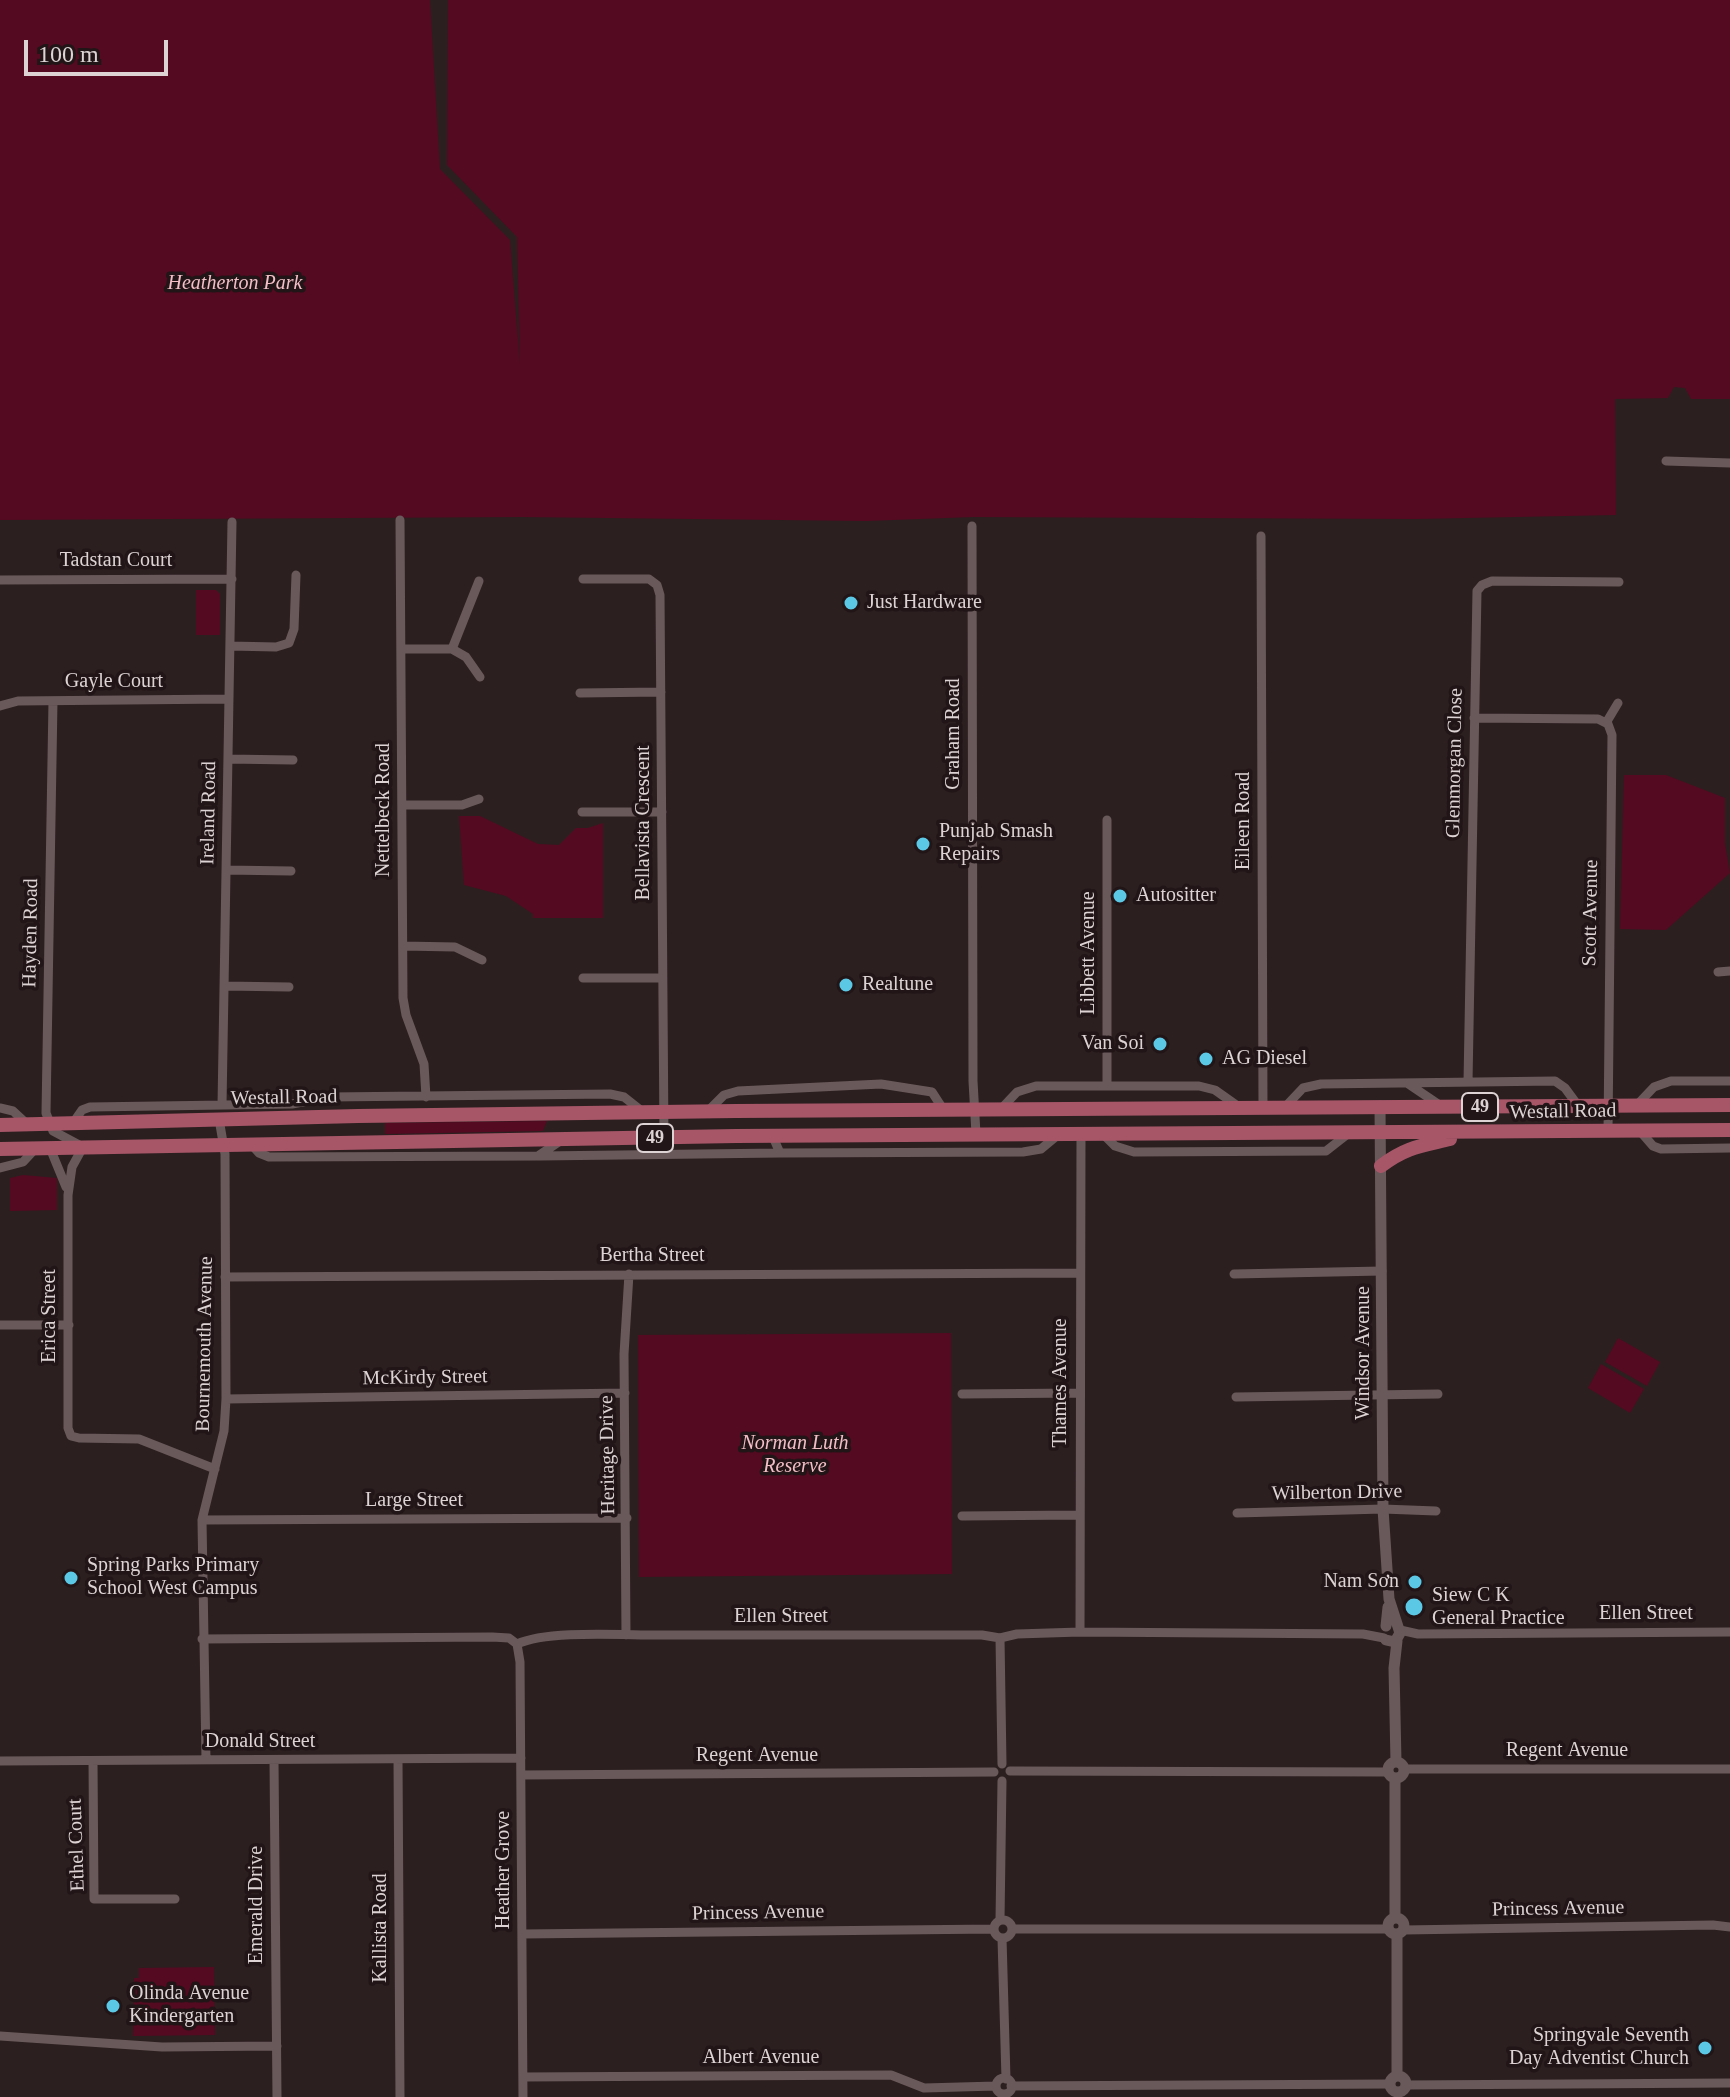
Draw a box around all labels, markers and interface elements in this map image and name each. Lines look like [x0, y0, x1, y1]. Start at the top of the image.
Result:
scale bar [28, 24, 172, 74]
text: 100 m [38, 41, 99, 67]
park label: Heatherton Park [168, 272, 302, 296]
street label: Tadstan Court [60, 549, 172, 573]
place label: Just Hardware [867, 591, 982, 615]
marker: Just Hardware [842, 594, 860, 612]
street label: Gayle Court [65, 670, 163, 694]
street label: Graham Road [942, 678, 966, 790]
street label: Glenmorgan Close [1442, 688, 1468, 838]
street label: Nettelbeck Road [372, 743, 396, 877]
street label: Bellavista Crescent [632, 746, 656, 900]
street label: Ireland Road [196, 761, 222, 865]
street label: Eileen Road [1232, 772, 1256, 870]
place label: Punjab Smash Repairs [939, 820, 1053, 867]
marker: Punjab Smash Repairs [914, 835, 932, 853]
street label: Scott Avenue [1578, 859, 1604, 967]
street label: Hayden Road [18, 878, 44, 988]
place label: Autositter [1136, 884, 1216, 908]
marker: Autositter [1111, 887, 1129, 905]
street label: Libbett Avenue [1077, 891, 1101, 1015]
place label: Realtune [862, 973, 933, 997]
marker: Realtune [837, 976, 855, 994]
place label: Van Soi [1081, 1032, 1144, 1056]
marker: Van Soi [1151, 1035, 1169, 1053]
place label: AG Diesel [1222, 1047, 1307, 1071]
marker: AG Diesel [1197, 1050, 1215, 1068]
street label: Westall Road [230, 1085, 338, 1111]
road number: 49 [1462, 1093, 1498, 1121]
street label: Westall Road [1509, 1099, 1617, 1125]
road number: 49 [637, 1124, 673, 1152]
street label: Bertha Street [600, 1244, 704, 1268]
street label: Bournemouth Avenue [191, 1256, 219, 1432]
street label: Erica Street [38, 1269, 62, 1363]
street label: Windsor Avenue [1352, 1286, 1376, 1420]
street label: Thames Avenue [1049, 1318, 1073, 1448]
street label: McKirdy Street [362, 1365, 488, 1391]
street label: Heritage Drive [595, 1395, 621, 1515]
park label: Norman Luth Reserve [741, 1432, 849, 1479]
street label: Wilberton Drive [1271, 1480, 1403, 1506]
street label: Large Street [365, 1489, 463, 1513]
place label: Spring Parks Primary School West Campus [87, 1554, 259, 1601]
marker: Spring Parks Primary School West Campus [62, 1569, 80, 1587]
place label: Nam Sơn [1323, 1570, 1399, 1594]
marker: Nam Sơn [1406, 1573, 1424, 1591]
place label: Siew C K General Practice [1432, 1584, 1565, 1631]
marker: Siew C K General Practice [1403, 1596, 1425, 1618]
street label: Ellen Street [1599, 1602, 1693, 1626]
street label: Ellen Street [734, 1605, 828, 1629]
street label: Donald Street [205, 1730, 315, 1754]
street label: Regent Avenue [1506, 1739, 1628, 1763]
street label: Regent Avenue [696, 1744, 818, 1768]
street label: Ethel Court [63, 1798, 91, 1892]
street label: Heather Grove [492, 1811, 516, 1929]
street label: Emerald Drive [245, 1846, 269, 1964]
street label: Kallista Road [369, 1873, 393, 1983]
street label: Princess Avenue [1492, 1896, 1624, 1922]
street label: Princess Avenue [692, 1900, 824, 1926]
place label: Olinda Avenue Kindergarten [129, 1982, 249, 2029]
marker: Olinda Avenue Kindergarten [104, 1997, 122, 2015]
place label: Springvale Seventh Day Adventist Church [1509, 2024, 1689, 2071]
marker: Springvale Seventh Day Adventist Church [1696, 2039, 1714, 2057]
street label: Albert Avenue [703, 2046, 819, 2070]

